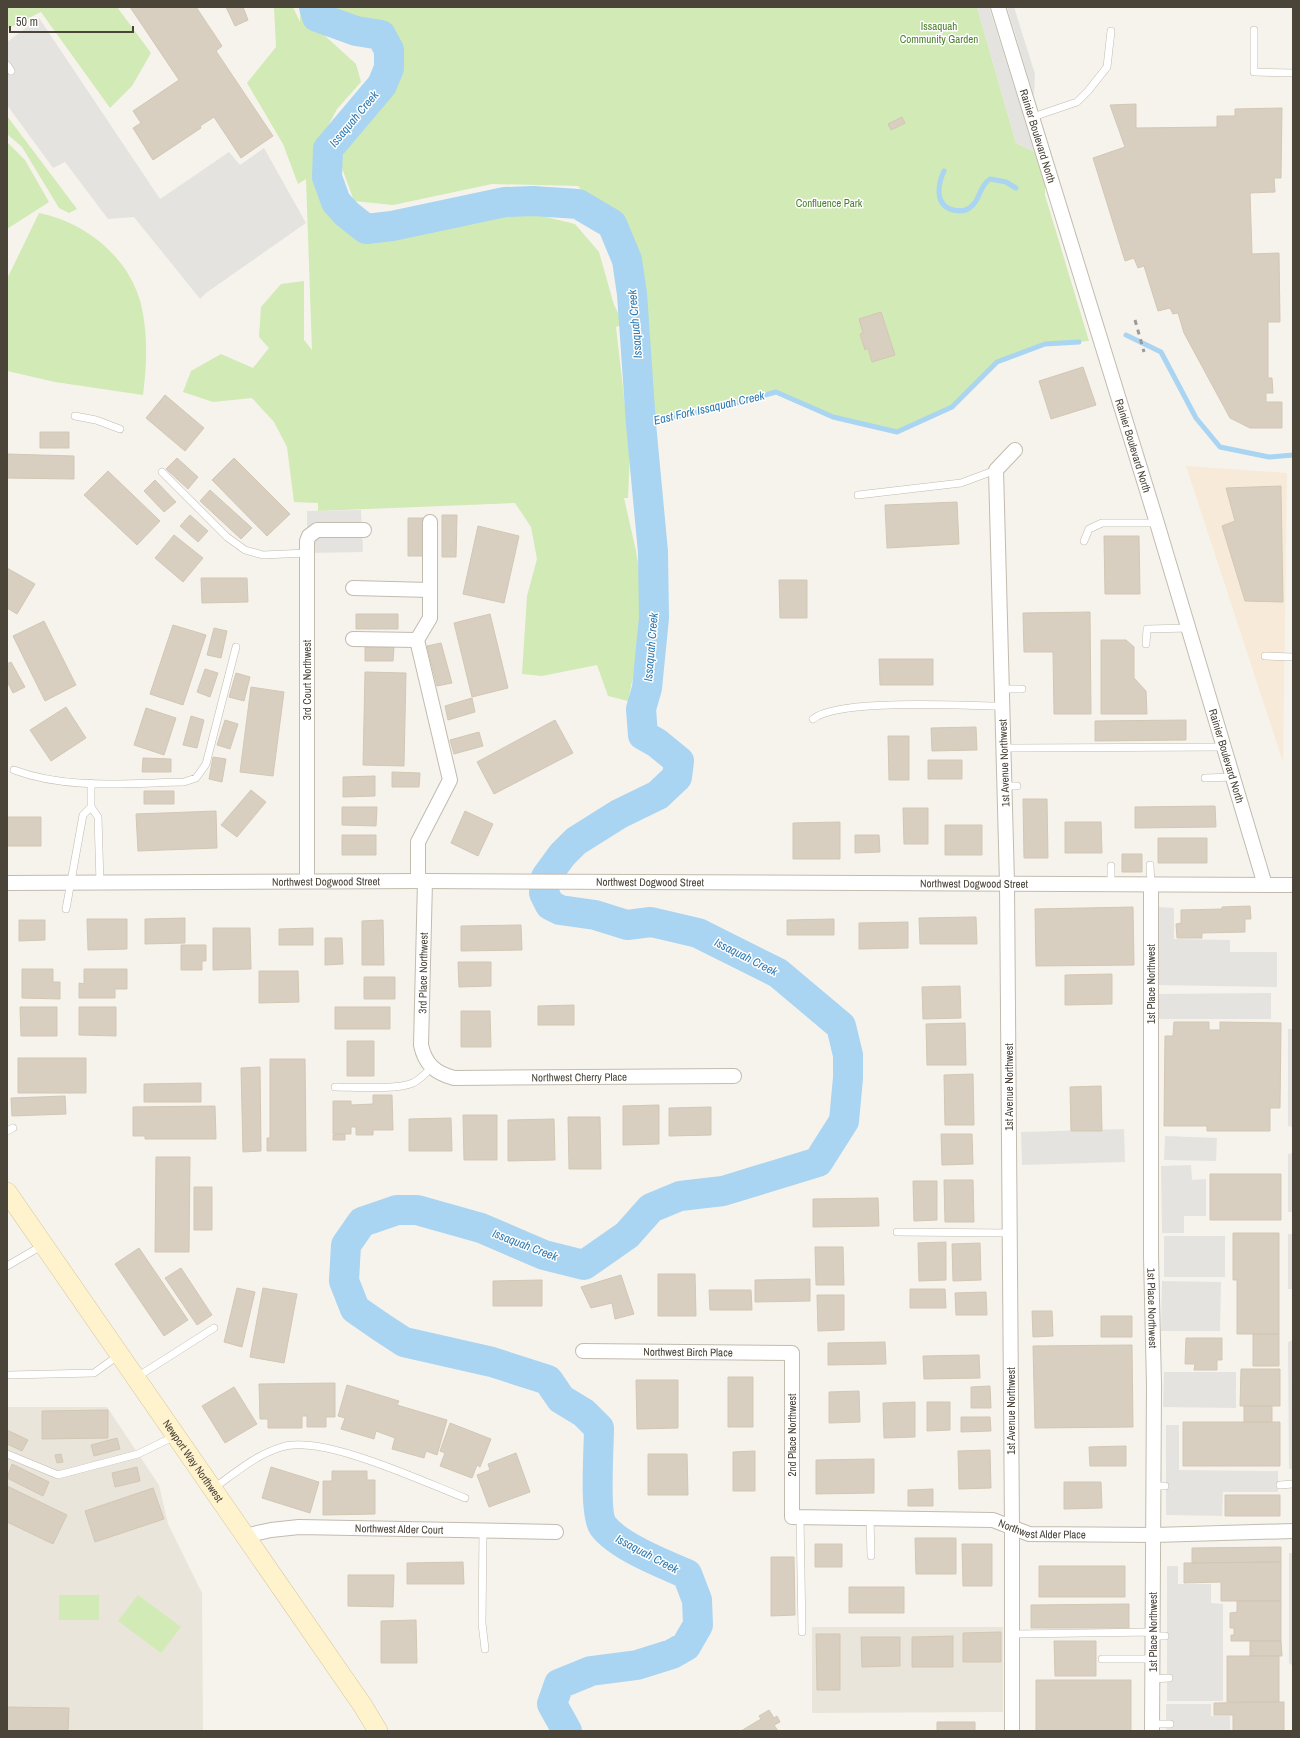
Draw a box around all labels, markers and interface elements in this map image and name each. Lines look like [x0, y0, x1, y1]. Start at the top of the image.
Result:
scale bar [10, 8, 133, 34]
text: 50 m [16, 14, 38, 30]
park label: Issaquah Community Garden [900, 19, 978, 46]
water label: Issaquah Creek [326, 87, 383, 151]
street label: Rainier Boulevard North [1017, 87, 1059, 185]
park label: Confluence Park [796, 196, 863, 210]
water label: Issaquah Creek [624, 288, 646, 359]
water label: East Fork Issaquah Creek [652, 387, 767, 429]
street label: Rainier Boulevard North [1112, 397, 1154, 494]
water label: Issaquah Creek [640, 611, 662, 682]
street label: 3rd Court Northwest [300, 639, 314, 720]
street label: Rainier Boulevard North [1206, 707, 1247, 805]
street label: 1st Avenue Northwest [995, 718, 1013, 807]
street label: Northwest Dogwood Street [272, 874, 381, 889]
street label: Northwest Dogwood Street [596, 875, 705, 889]
street label: Northwest Dogwood Street [920, 876, 1029, 891]
street label: 3rd Place Northwest [415, 932, 431, 1014]
water label: Issaquah Creek [712, 934, 781, 980]
street label: 1st Place Northwest [1144, 943, 1158, 1024]
street label: 1st Avenue Northwest [1002, 1043, 1016, 1131]
street label: Northwest Cherry Place [531, 1070, 627, 1084]
water label: Issaquah Creek [490, 1225, 561, 1265]
street label: 1st Place Northwest [1144, 1268, 1160, 1349]
street label: Northwest Birch Place [643, 1345, 733, 1359]
street label: 1st Avenue Northwest [1004, 1367, 1018, 1455]
street label: 2nd Place Northwest [785, 1393, 799, 1477]
street label: Newport Way Northwest [160, 1417, 227, 1505]
street label: Northwest Alder Place [997, 1516, 1086, 1541]
street label: Northwest Alder Court [355, 1521, 444, 1537]
water label: Issaquah Creek [613, 1531, 682, 1578]
street label: 1st Place Northwest [1146, 1591, 1160, 1672]

